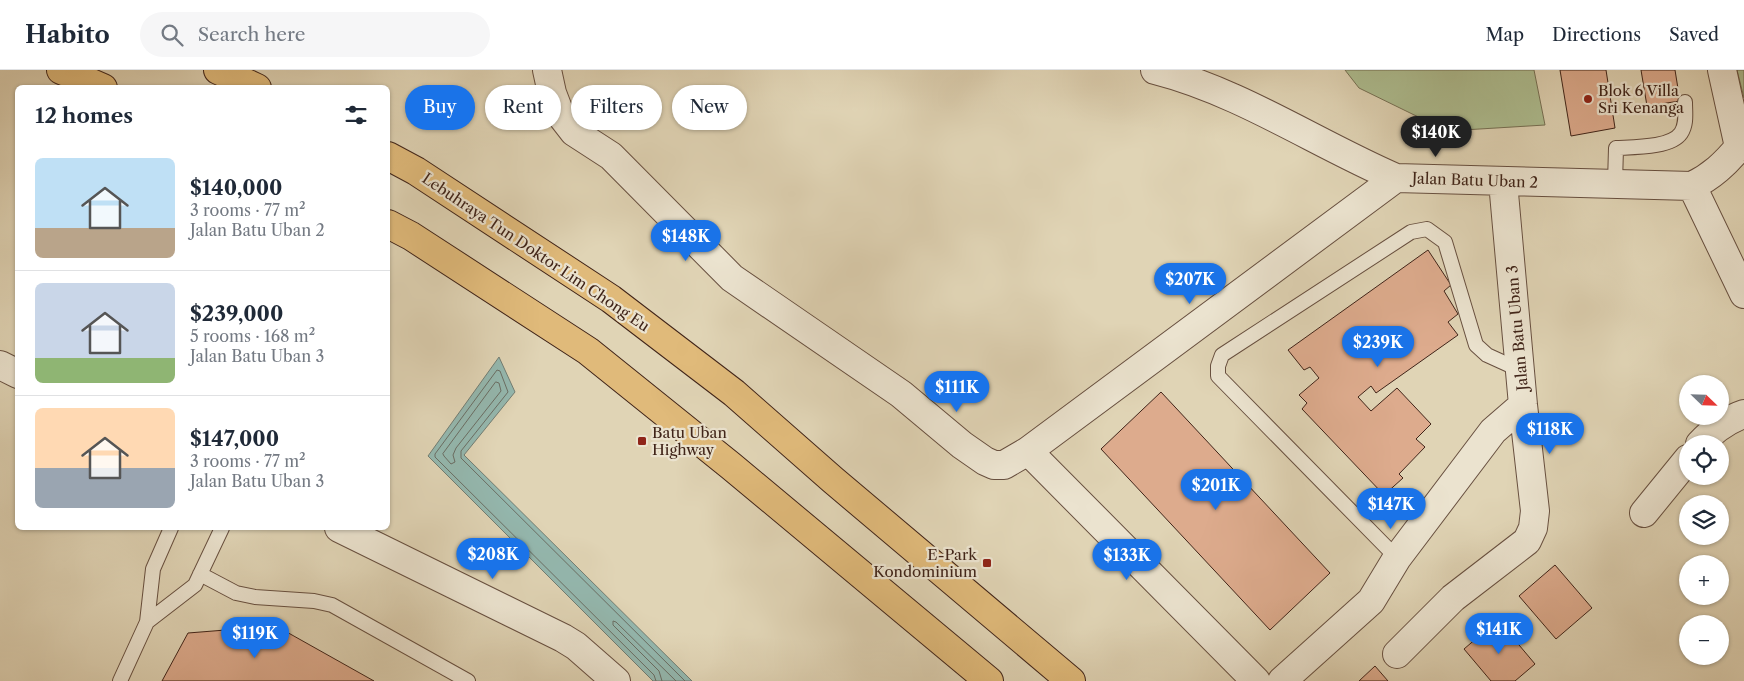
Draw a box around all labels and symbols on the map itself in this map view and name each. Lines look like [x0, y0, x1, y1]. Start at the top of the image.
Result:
place label: Blok 6 Villa Sri Kenanga [1598, 81, 1684, 117]
marker: Blok 6 Villa Sri Kenanga [1582, 93, 1594, 105]
pin: $140K [1401, 116, 1471, 158]
street label: Jalan Batu Uban 2 [1410, 168, 1538, 192]
street label: Lebuhraya Tun Doktor Lim Chong Eu [419, 169, 653, 335]
pin: $148K [651, 220, 721, 262]
pin: $207K [1155, 262, 1225, 305]
street label: Jalan Batu Uban 3 [1502, 264, 1532, 394]
pin: $239K [1343, 326, 1413, 368]
pin: $111K [922, 370, 992, 413]
north arrow [1679, 375, 1729, 425]
pin: $118K [1515, 412, 1585, 455]
place label: Batu Uban Highway [652, 423, 727, 459]
marker: Batu Uban Highway [636, 435, 648, 447]
pin: $201K [1181, 468, 1251, 511]
pin: $147K [1356, 488, 1426, 530]
pin: $208K [458, 538, 528, 580]
pin: $133K [1092, 538, 1162, 581]
place label: E-Park Kondominium [873, 545, 978, 581]
marker: E-Park Kondominium [981, 557, 993, 569]
pin: $141K [1464, 612, 1534, 655]
pin: $119K [220, 616, 290, 659]

